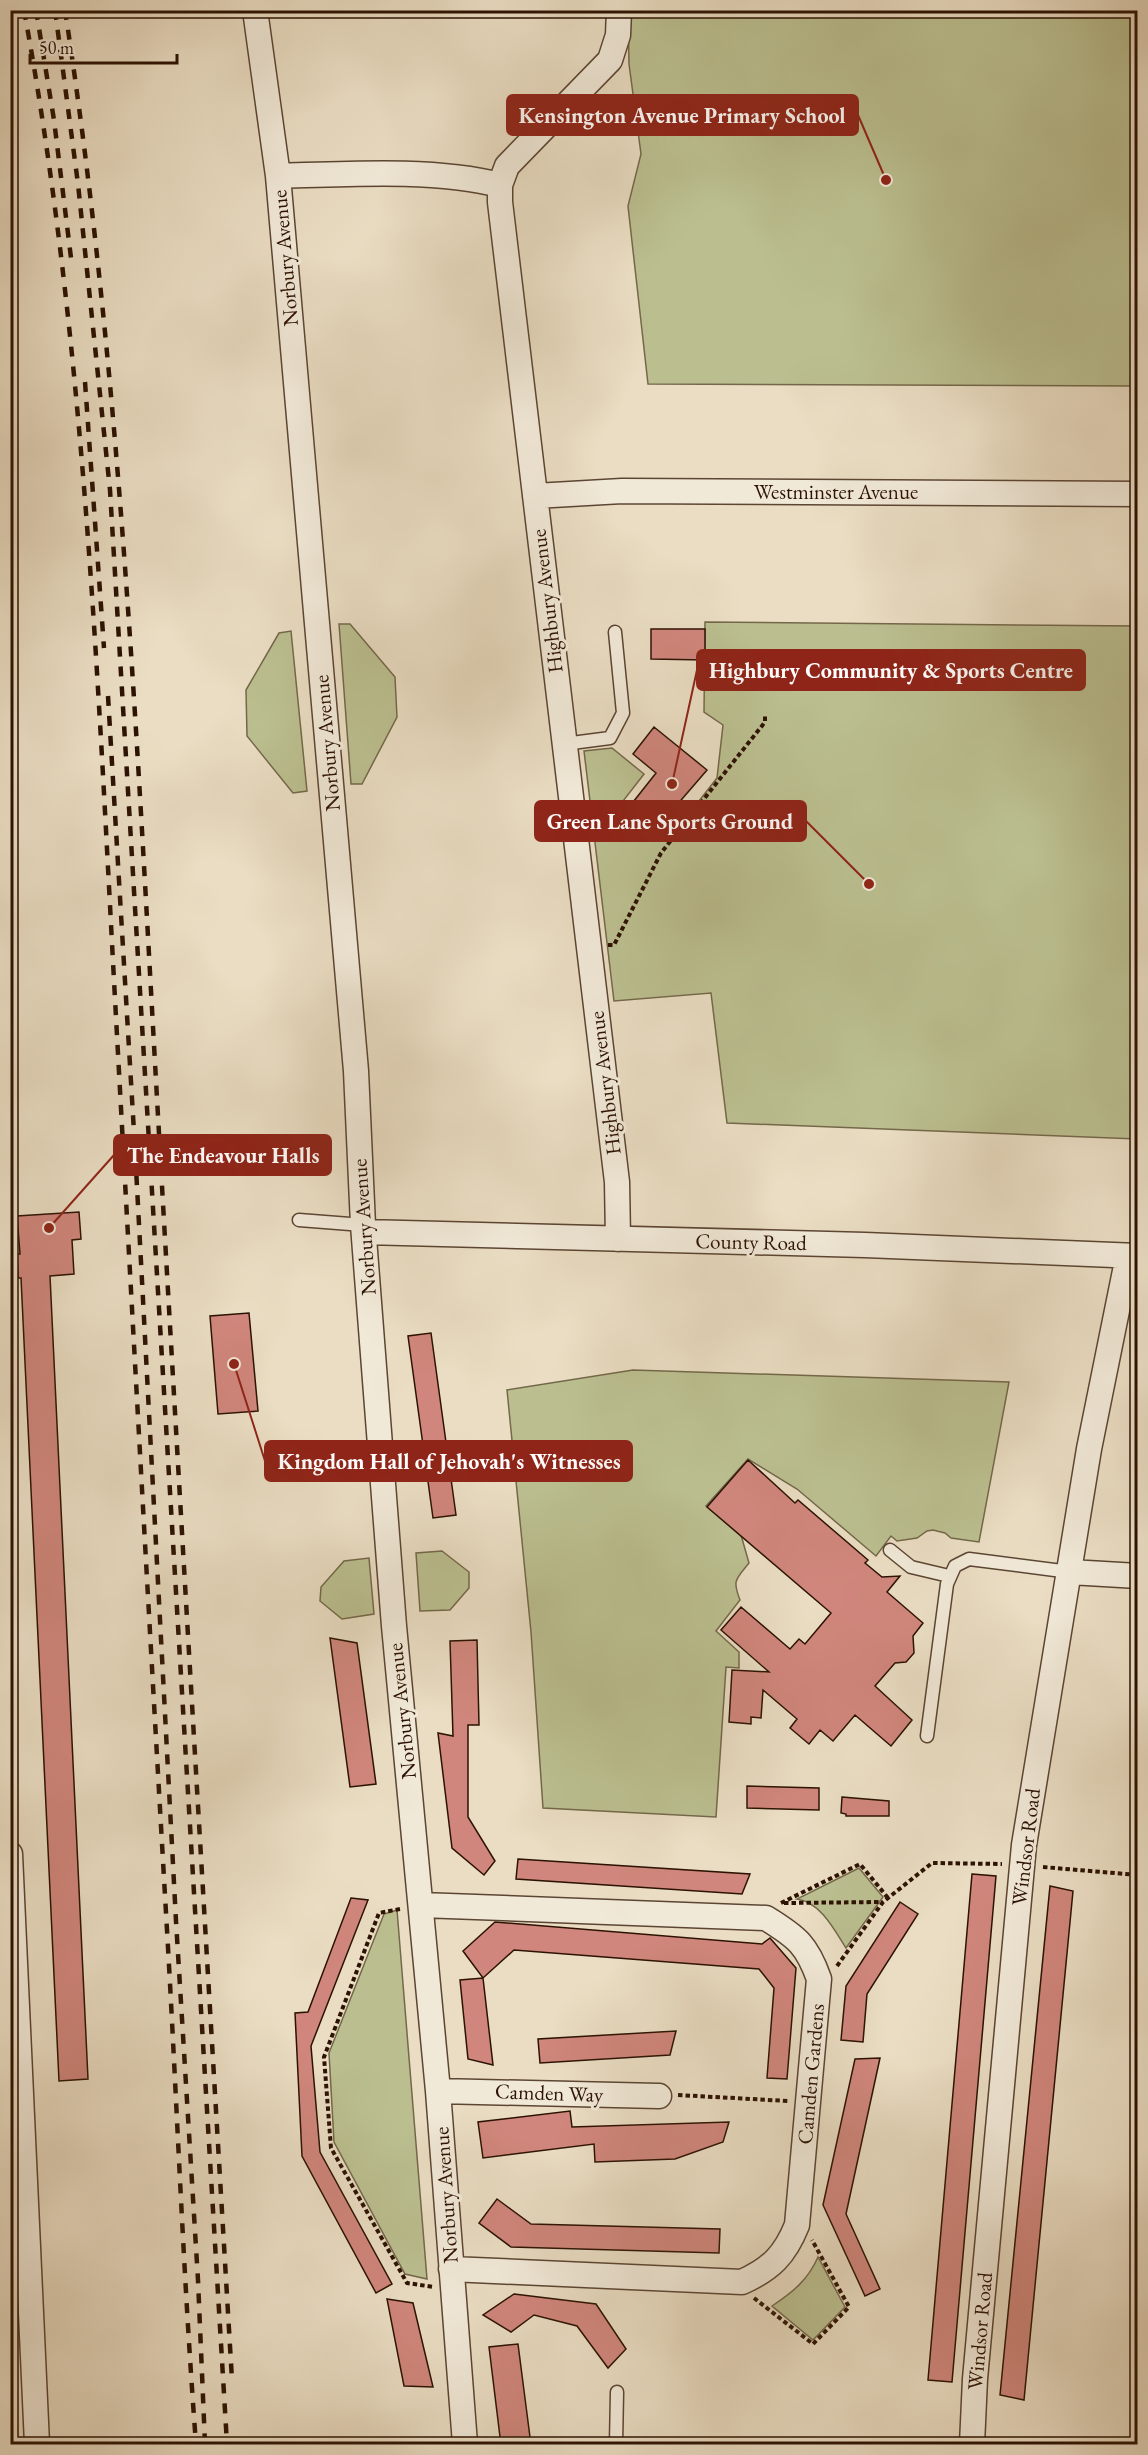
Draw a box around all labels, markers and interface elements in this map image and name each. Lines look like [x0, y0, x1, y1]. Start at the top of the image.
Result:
scale bar [30, 27, 177, 65]
text: 50 m [39, 36, 74, 59]
callout: Kensington Avenue Primary School [507, 95, 858, 135]
text: Kensington Avenue Primary School [519, 101, 845, 130]
street label: Norbury Avenue [265, 189, 304, 327]
street label: Westminster Avenue [754, 478, 918, 505]
street label: Highbury Avenue [524, 528, 569, 675]
callout: Highbury Community & Sports Centre [697, 650, 1085, 690]
text: Highbury Community & Sports Centre [709, 656, 1073, 685]
street label: Norbury Avenue [307, 674, 346, 812]
callout: Green Lane Sports Ground [535, 801, 806, 841]
text: Green Lane Sports Ground [547, 807, 793, 836]
street label: Highbury Avenue [582, 1010, 627, 1157]
callout: The Endeavour Halls [114, 1135, 331, 1175]
text: The Endeavour Halls [127, 1141, 319, 1170]
street label: Norbury Avenue [345, 1158, 382, 1296]
street label: County Road [695, 1227, 807, 1256]
callout: Kingdom Hall of Jehovah's Witnesses [265, 1441, 632, 1481]
text: Kingdom Hall of Jehovah's Witnesses [277, 1447, 621, 1476]
street label: Norbury Avenue [381, 1642, 422, 1780]
street label: Windsor Road [1005, 1786, 1046, 1907]
street label: Camden Gardens [791, 2002, 830, 2145]
street label: Camden Way [494, 2077, 604, 2108]
street label: Norbury Avenue [427, 2126, 464, 2264]
street label: Windsor Road [961, 2271, 998, 2391]

